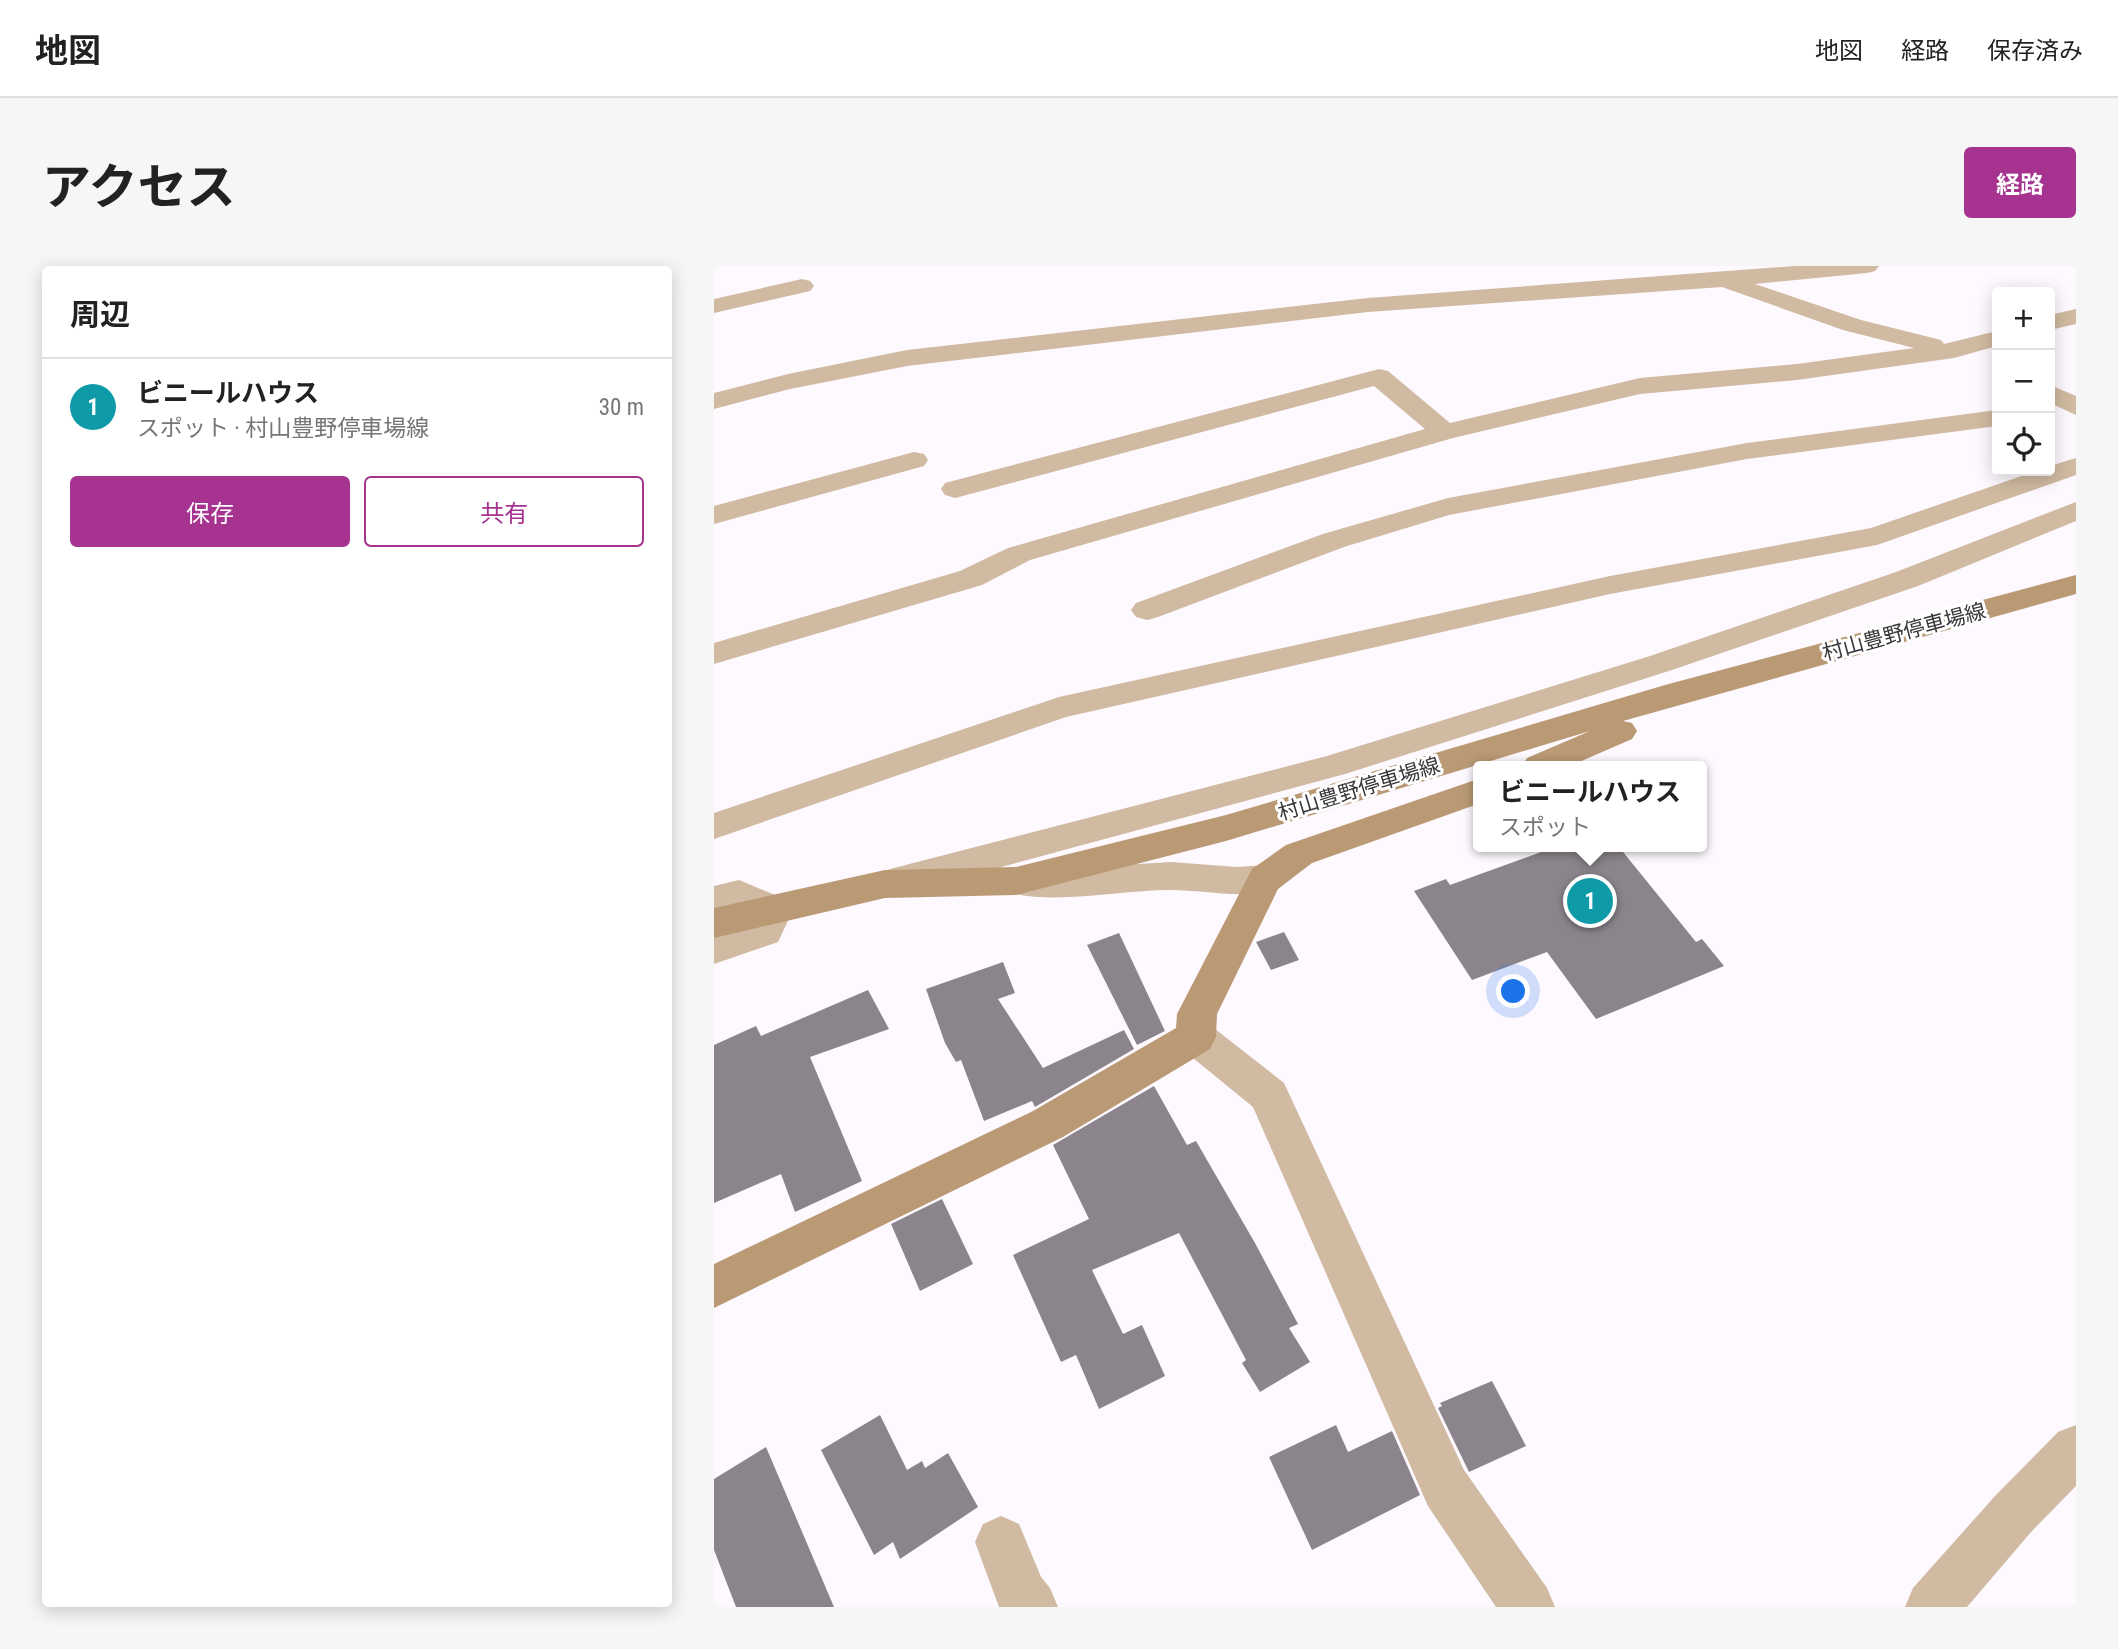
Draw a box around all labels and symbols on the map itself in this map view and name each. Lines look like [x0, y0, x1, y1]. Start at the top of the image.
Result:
street label: 村山豊野停車場線 [1820, 599, 1988, 665]
street label: 村山豊野停車場線 [1275, 753, 1443, 825]
pin: 1 [1567, 875, 1613, 927]
your location [1496, 974, 1530, 1008]

